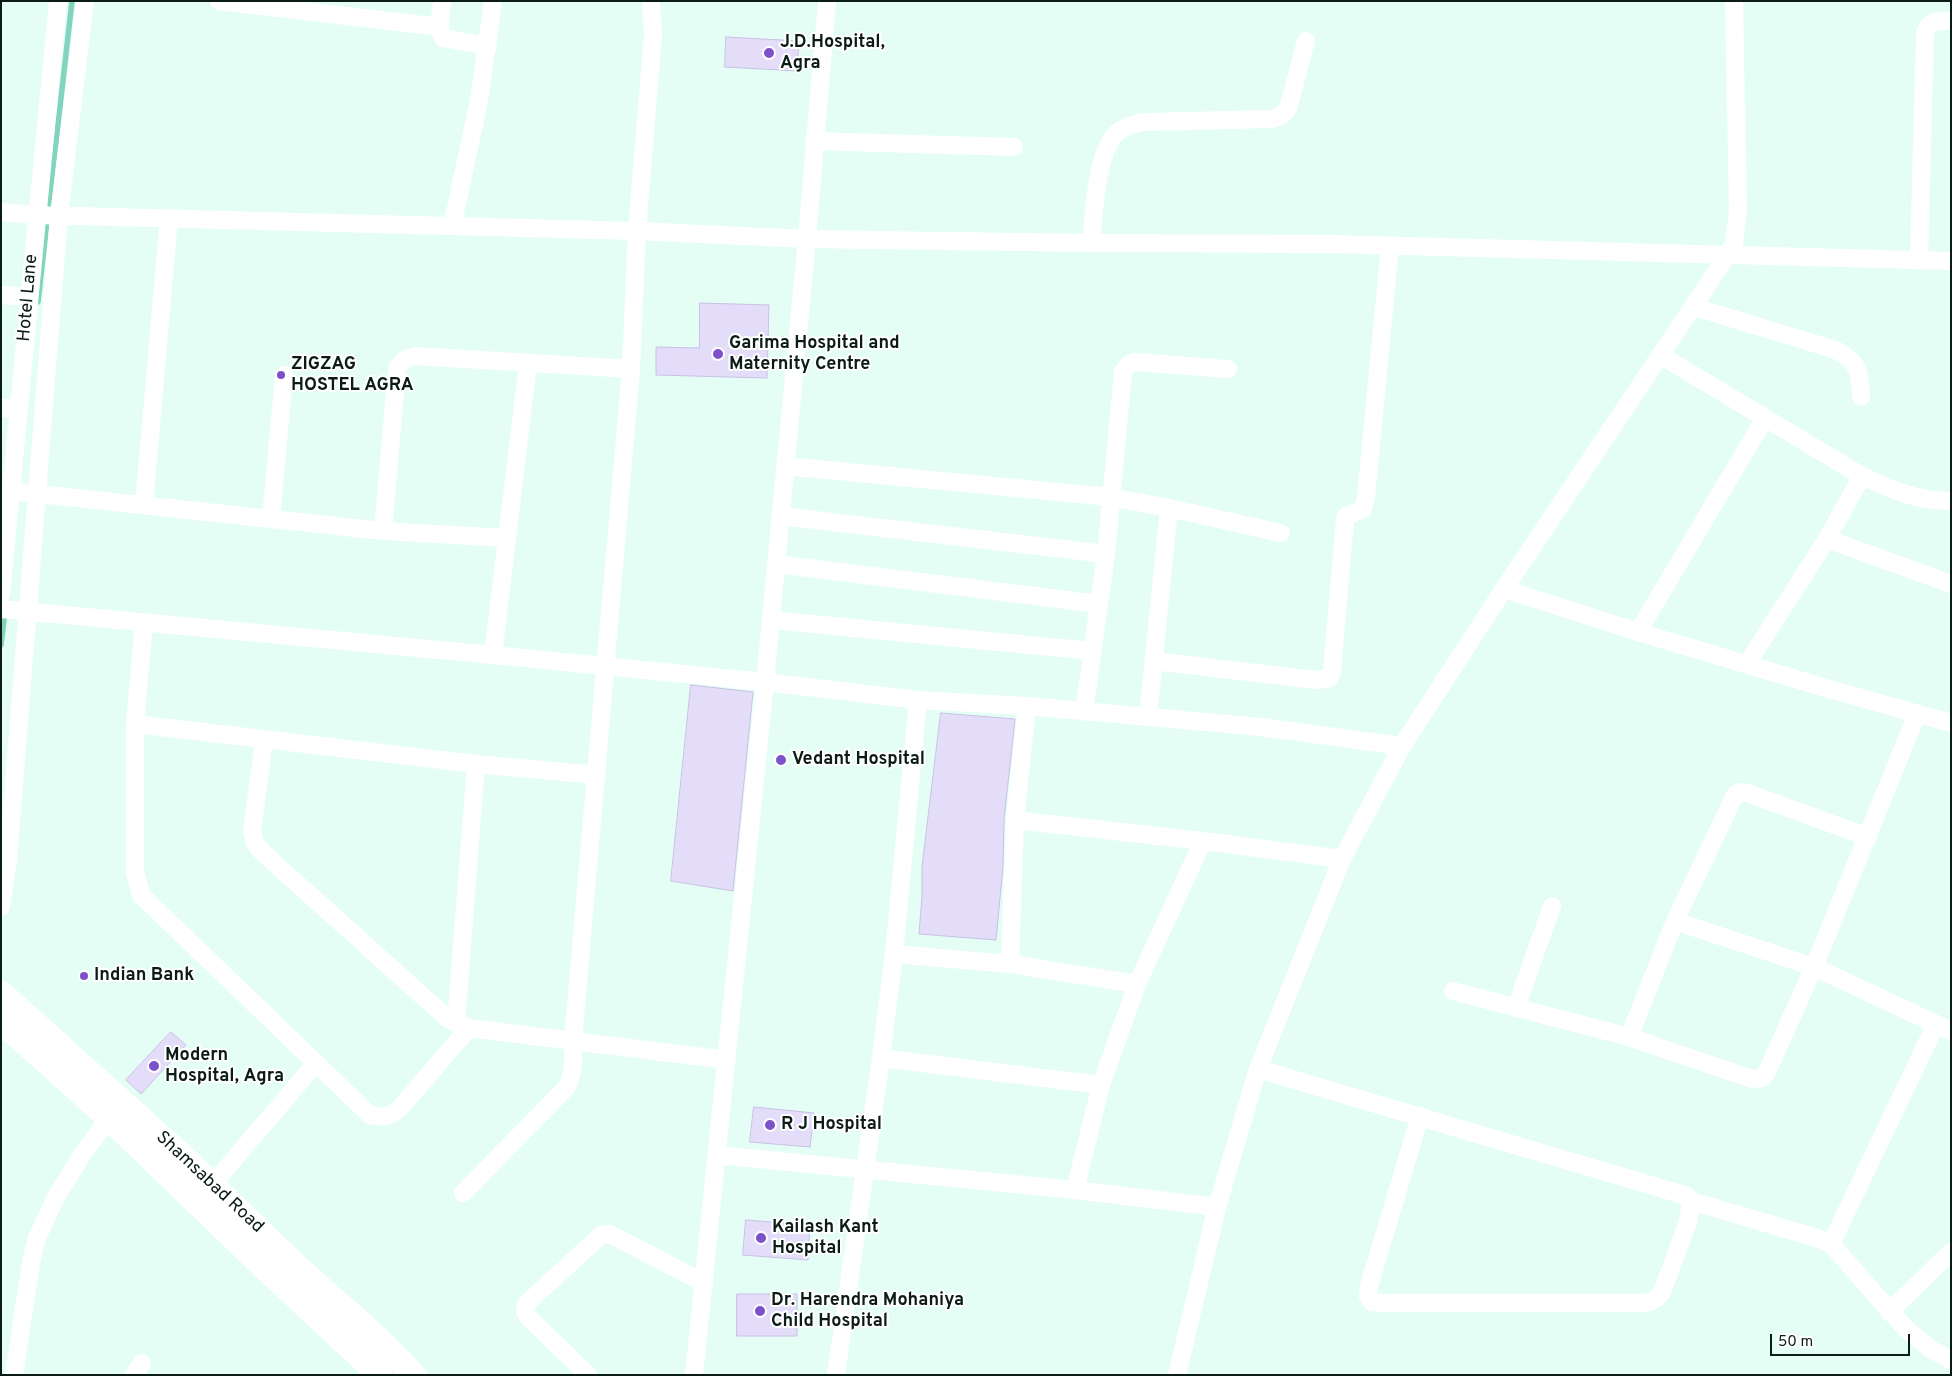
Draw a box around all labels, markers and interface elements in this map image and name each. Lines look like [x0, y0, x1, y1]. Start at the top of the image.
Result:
place label: J.D.Hospital, Agra [780, 32, 885, 74]
marker: J.D.Hospital, Agra [762, 46, 776, 60]
street label: Hotel Lane [14, 253, 44, 343]
place label: Garima Hospital and Maternity Centre [729, 333, 900, 376]
marker: Garima Hospital and Maternity Centre [711, 347, 725, 361]
place label: ZIGZAG HOSTEL AGRA [291, 354, 414, 396]
marker: ZIGZAG HOSTEL AGRA [275, 369, 287, 381]
place label: Vedant Hospital [792, 749, 925, 771]
marker: Vedant Hospital [774, 753, 788, 767]
place label: Indian Bank [94, 965, 194, 987]
marker: Indian Bank [78, 970, 90, 982]
place label: Modern Hospital, Agra [165, 1045, 284, 1088]
marker: Modern Hospital, Agra [147, 1059, 161, 1073]
place label: R J Hospital [781, 1114, 882, 1136]
marker: R J Hospital [763, 1118, 777, 1132]
street label: Shamsabad Road [151, 1127, 267, 1239]
place label: Kailash Kant Hospital [772, 1217, 879, 1260]
marker: Kailash Kant Hospital [754, 1231, 768, 1245]
place label: Dr. Harendra Mohaniya Child Hospital [771, 1290, 964, 1332]
marker: Dr. Harendra Mohaniya Child Hospital [753, 1304, 767, 1318]
scale bar [1772, 1324, 1912, 1356]
text: 50 m [1778, 1333, 1813, 1352]

